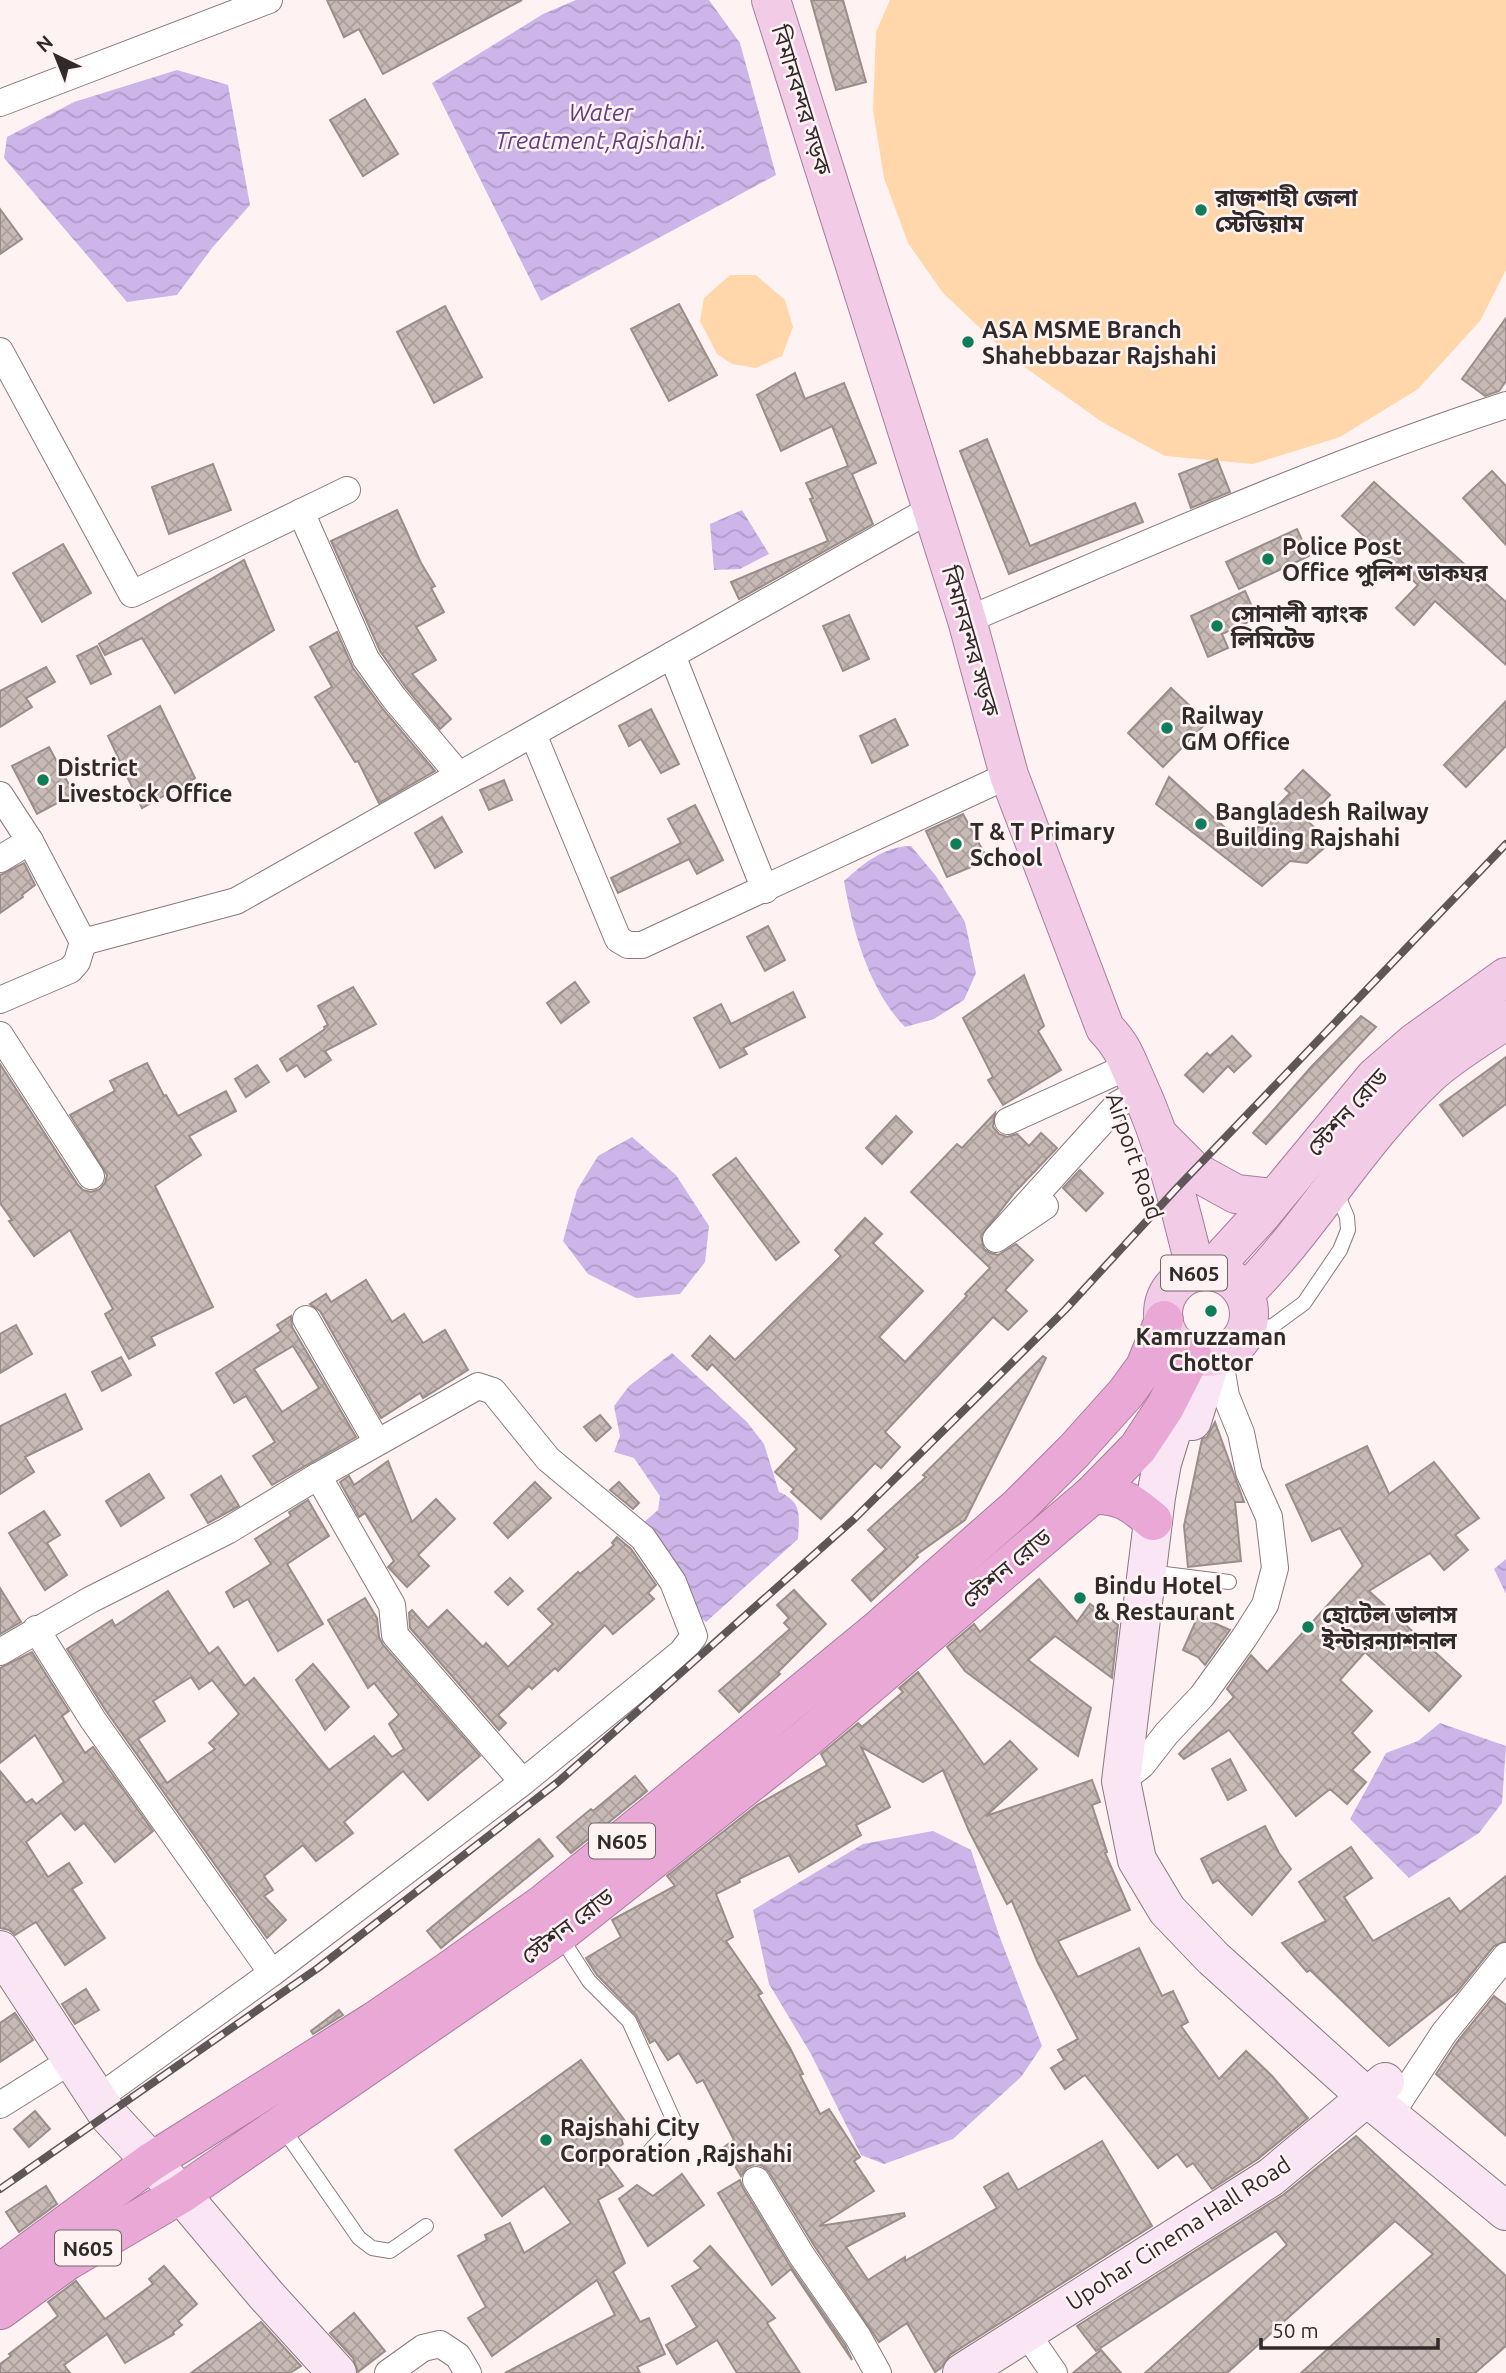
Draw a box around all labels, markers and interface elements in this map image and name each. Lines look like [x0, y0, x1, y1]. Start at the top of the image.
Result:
north arrow [21, 21, 91, 91]
street label: বিমানবন্দর সড়ক [767, 21, 837, 178]
text: N [32, 31, 57, 56]
water label: Water Treatment,Rajshahi. [495, 99, 707, 154]
place label: রাজশাহী জেলা স্টেডিয়াম [1214, 184, 1358, 236]
marker: রাজশাহী জেলা স্টেডিয়াম [1193, 202, 1209, 218]
place label: ASA MSME Branch Shahebbazar Rajshahi [982, 317, 1217, 368]
marker: ASA MSME Branch Shahebbazar Rajshahi [960, 334, 976, 350]
place label: Police Post Office পুলিশ ডাকঘর [1282, 534, 1489, 587]
marker: Police Post Office পুলিশ ডাকঘর [1260, 551, 1276, 567]
street label: বিমানবন্দর সড়ক [937, 562, 1005, 720]
place label: সোনালী ব্যাংক লিমিটেড [1230, 600, 1368, 652]
marker: সোনালী ব্যাংক লিমিটেড [1209, 618, 1225, 634]
place label: Railway GM Office [1181, 703, 1290, 754]
marker: Railway GM Office [1159, 720, 1175, 736]
place label: District Livestock Office [57, 755, 232, 806]
marker: District Livestock Office [35, 772, 51, 788]
place label: Bangladesh Railway Building Rajshahi [1215, 799, 1429, 850]
marker: Bangladesh Railway Building Rajshahi [1193, 816, 1209, 832]
place label: T & T Primary School [970, 819, 1115, 870]
marker: T & T Primary School [948, 836, 964, 852]
street label: স্টেশন রোড [1301, 1063, 1393, 1161]
street label: Airport Road [1102, 1089, 1168, 1223]
road number: N605 [1161, 1256, 1227, 1290]
marker: Kamruzzaman Chottor [1203, 1303, 1219, 1319]
place label: Kamruzzaman Chottor [1136, 1324, 1286, 1375]
street label: স্টেশন রোড [956, 1523, 1056, 1612]
place label: Bindu Hotel & Restaurant [1094, 1573, 1235, 1624]
marker: Bindu Hotel & Restaurant [1072, 1590, 1088, 1606]
place label: হোটেল ডালাস ইন্টারন্যাশনাল [1321, 1601, 1458, 1653]
marker: হোটেল ডালাস ইন্টারন্যাশনাল [1300, 1619, 1316, 1635]
road number: N605 [589, 1824, 655, 1858]
street label: স্টেশন রোড [516, 1883, 618, 1969]
place label: Rajshahi City Corporation ,Rajshahi [560, 2115, 792, 2167]
marker: Rajshahi City Corporation ,Rajshahi [538, 2132, 554, 2148]
street label: Upohar Cinema Hall Road [1061, 2151, 1295, 2315]
road number: N605 [55, 2230, 121, 2266]
scale bar [1261, 2306, 1438, 2350]
text: 50 m [1272, 2318, 1319, 2342]

